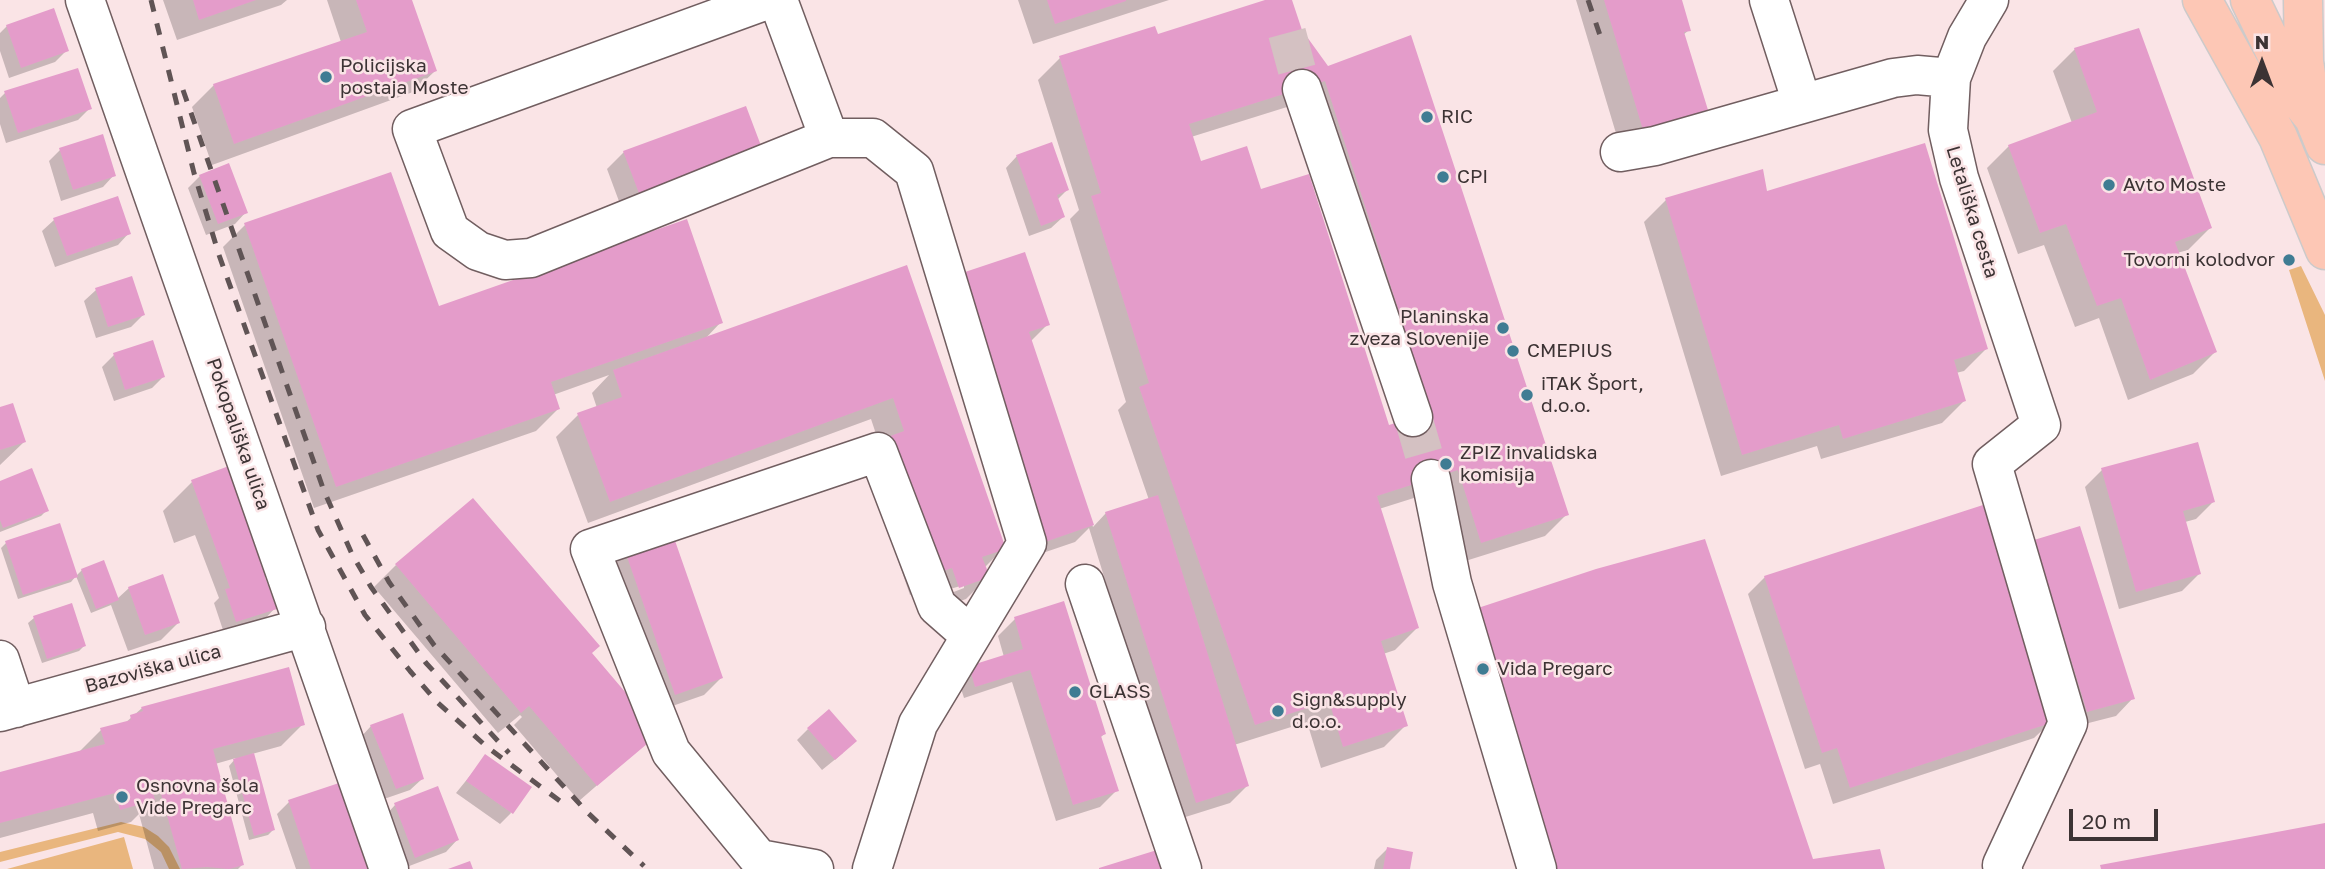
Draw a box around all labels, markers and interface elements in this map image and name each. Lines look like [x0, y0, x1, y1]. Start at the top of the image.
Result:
north arrow [2227, 28, 2297, 98]
text: N [2255, 30, 2269, 53]
place label: Policijska postaja Moste [340, 55, 468, 99]
marker: Policijska postaja Moste [318, 69, 334, 85]
place label: RIC [1441, 106, 1473, 128]
marker: RIC [1419, 109, 1435, 125]
street label: Letališka cesta [1941, 143, 2003, 281]
place label: CPI [1457, 166, 1488, 188]
marker: CPI [1435, 169, 1451, 185]
place label: Avto Moste [2123, 174, 2226, 196]
marker: Avto Moste [2101, 177, 2117, 193]
place label: Tovorni kolodvor [2124, 249, 2275, 271]
marker: Tovorni kolodvor [2281, 252, 2297, 268]
place label: Planinska zveza Slovenije [1349, 306, 1489, 350]
marker: Planinska zveza Slovenije [1495, 320, 1511, 336]
place label: CMEPIUS [1527, 340, 1612, 362]
marker: CMEPIUS [1505, 343, 1521, 359]
street label: Pokopališka ulica [201, 355, 275, 513]
place label: iTAK Šport, d.o.o. [1541, 373, 1644, 417]
marker: iTAK Šport, d.o.o. [1519, 387, 1535, 403]
place label: ZPIZ invalidska komisija [1460, 442, 1597, 486]
marker: ZPIZ invalidska komisija [1438, 456, 1454, 472]
street label: Bazoviška ulica [83, 640, 223, 698]
place label: Vida Pregarc [1497, 658, 1613, 680]
marker: Vida Pregarc [1475, 661, 1491, 677]
place label: GLASS [1089, 681, 1151, 703]
marker: GLASS [1067, 684, 1083, 700]
place label: Sign&supply d.o.o. [1292, 689, 1407, 733]
marker: Sign&supply d.o.o. [1270, 703, 1286, 719]
place label: Osnovna šola Vide Pregarc [136, 775, 259, 819]
marker: Osnovna šola Vide Pregarc [114, 789, 130, 805]
scale bar [2073, 796, 2162, 840]
text: 20 m [2082, 808, 2131, 834]

